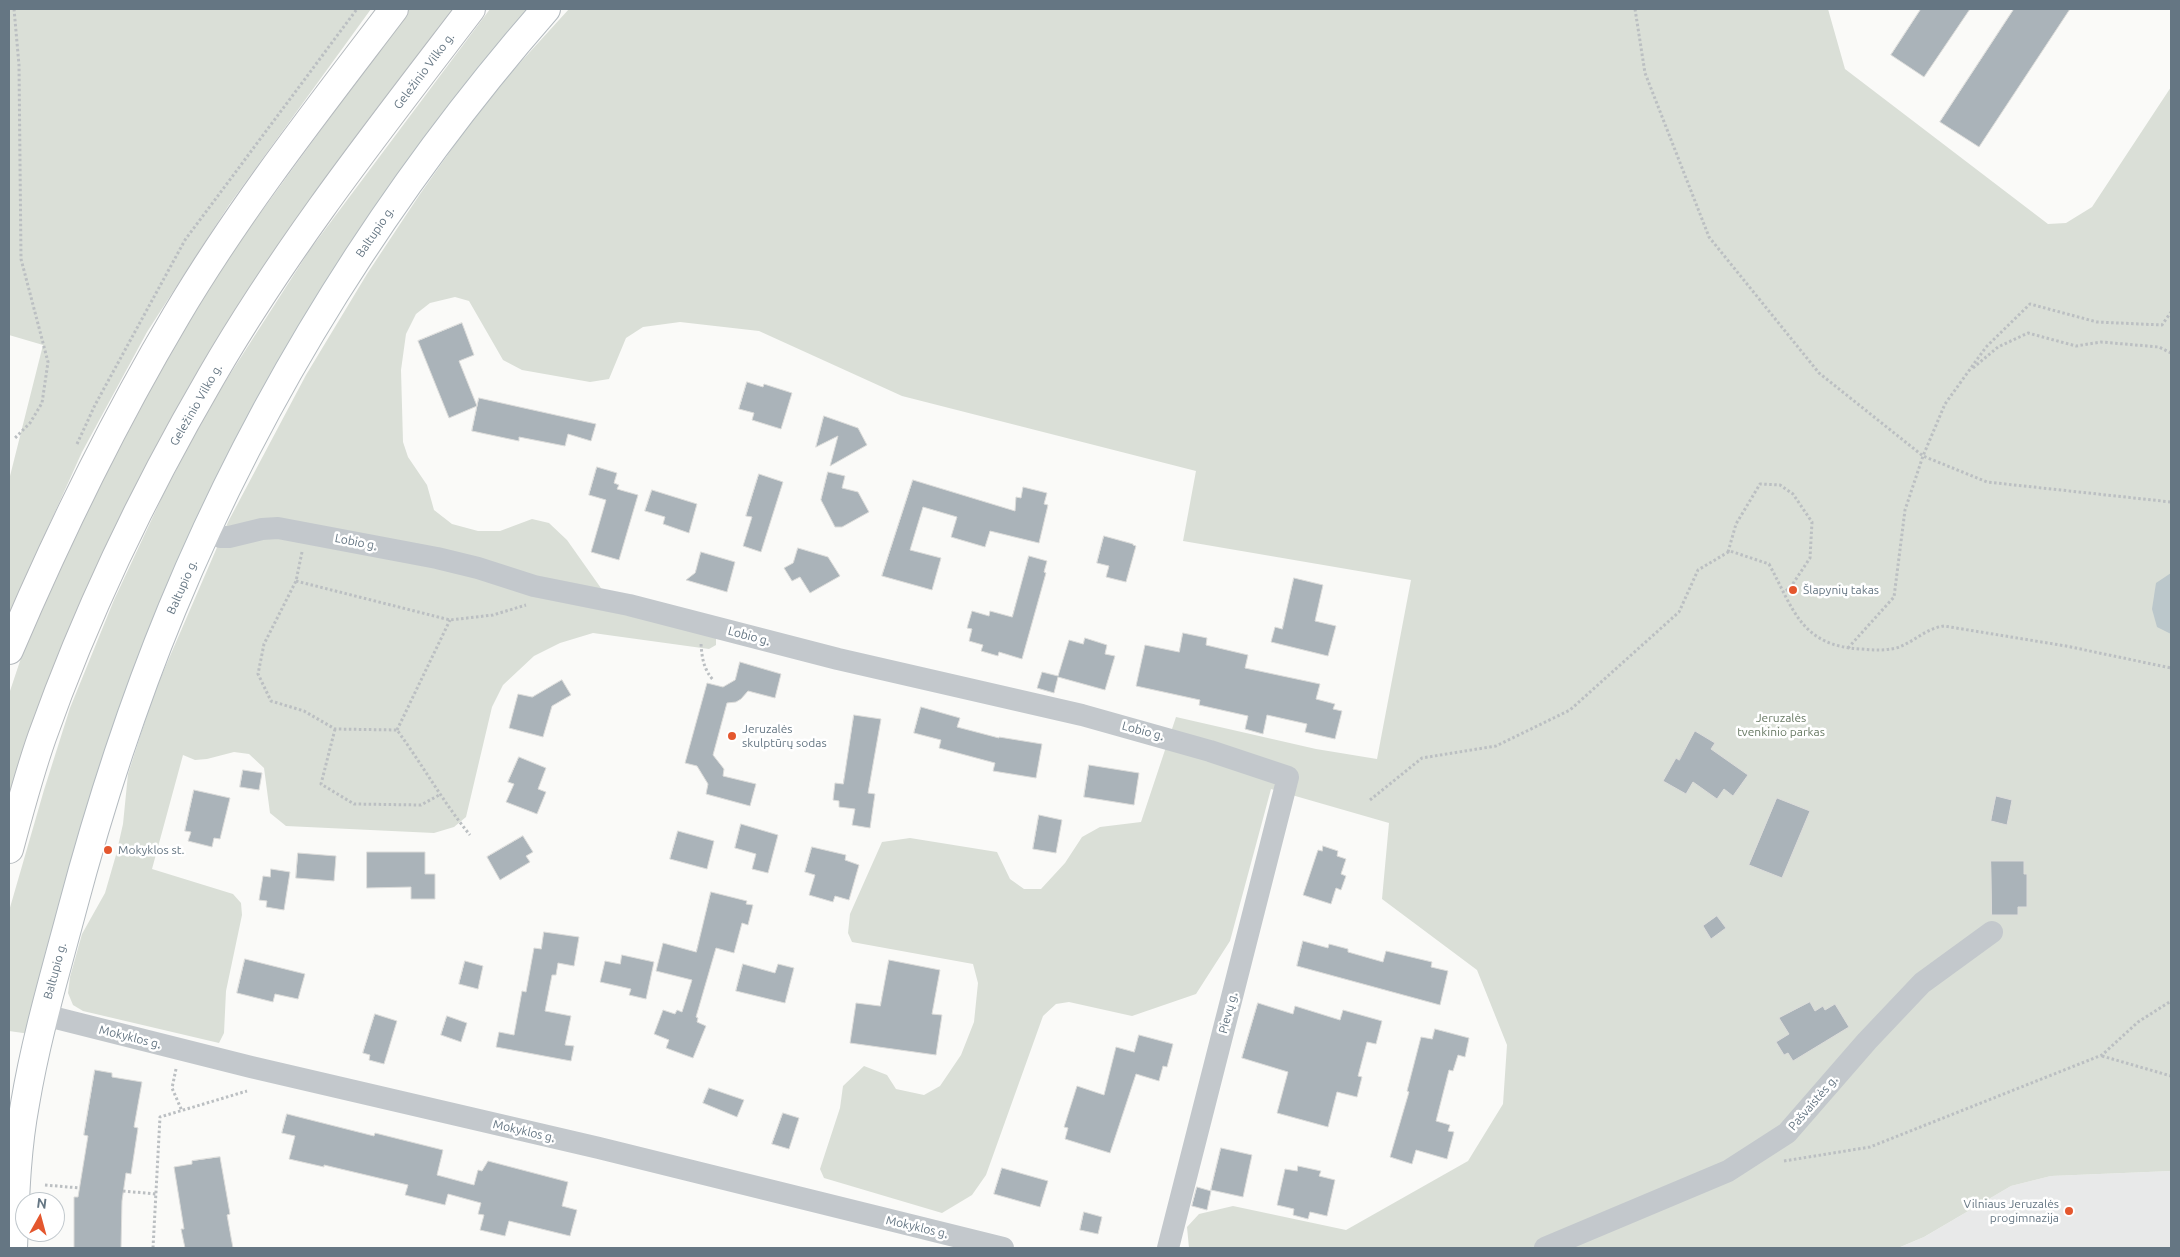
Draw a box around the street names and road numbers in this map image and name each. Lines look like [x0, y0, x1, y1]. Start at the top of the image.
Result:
street label: Geležinio Vilko g. [391, 30, 457, 112]
street label: Baltupio g. [353, 204, 397, 260]
street label: Geležinio Vilko g. [167, 362, 225, 448]
street label: Lobio g. [334, 531, 378, 553]
street label: Baltupio g. [164, 558, 200, 616]
street label: Lobio g. [727, 624, 771, 648]
street label: Lobio g. [1121, 719, 1165, 743]
street label: Baltupio g. [41, 941, 69, 1001]
street label: Pievų g. [1216, 991, 1240, 1035]
street label: Mokyklos g. [98, 1022, 162, 1052]
street label: Pašvaistės g. [1785, 1073, 1841, 1133]
street label: Mokyklos g. [492, 1117, 556, 1145]
street label: Mokyklos g. [885, 1213, 949, 1241]

